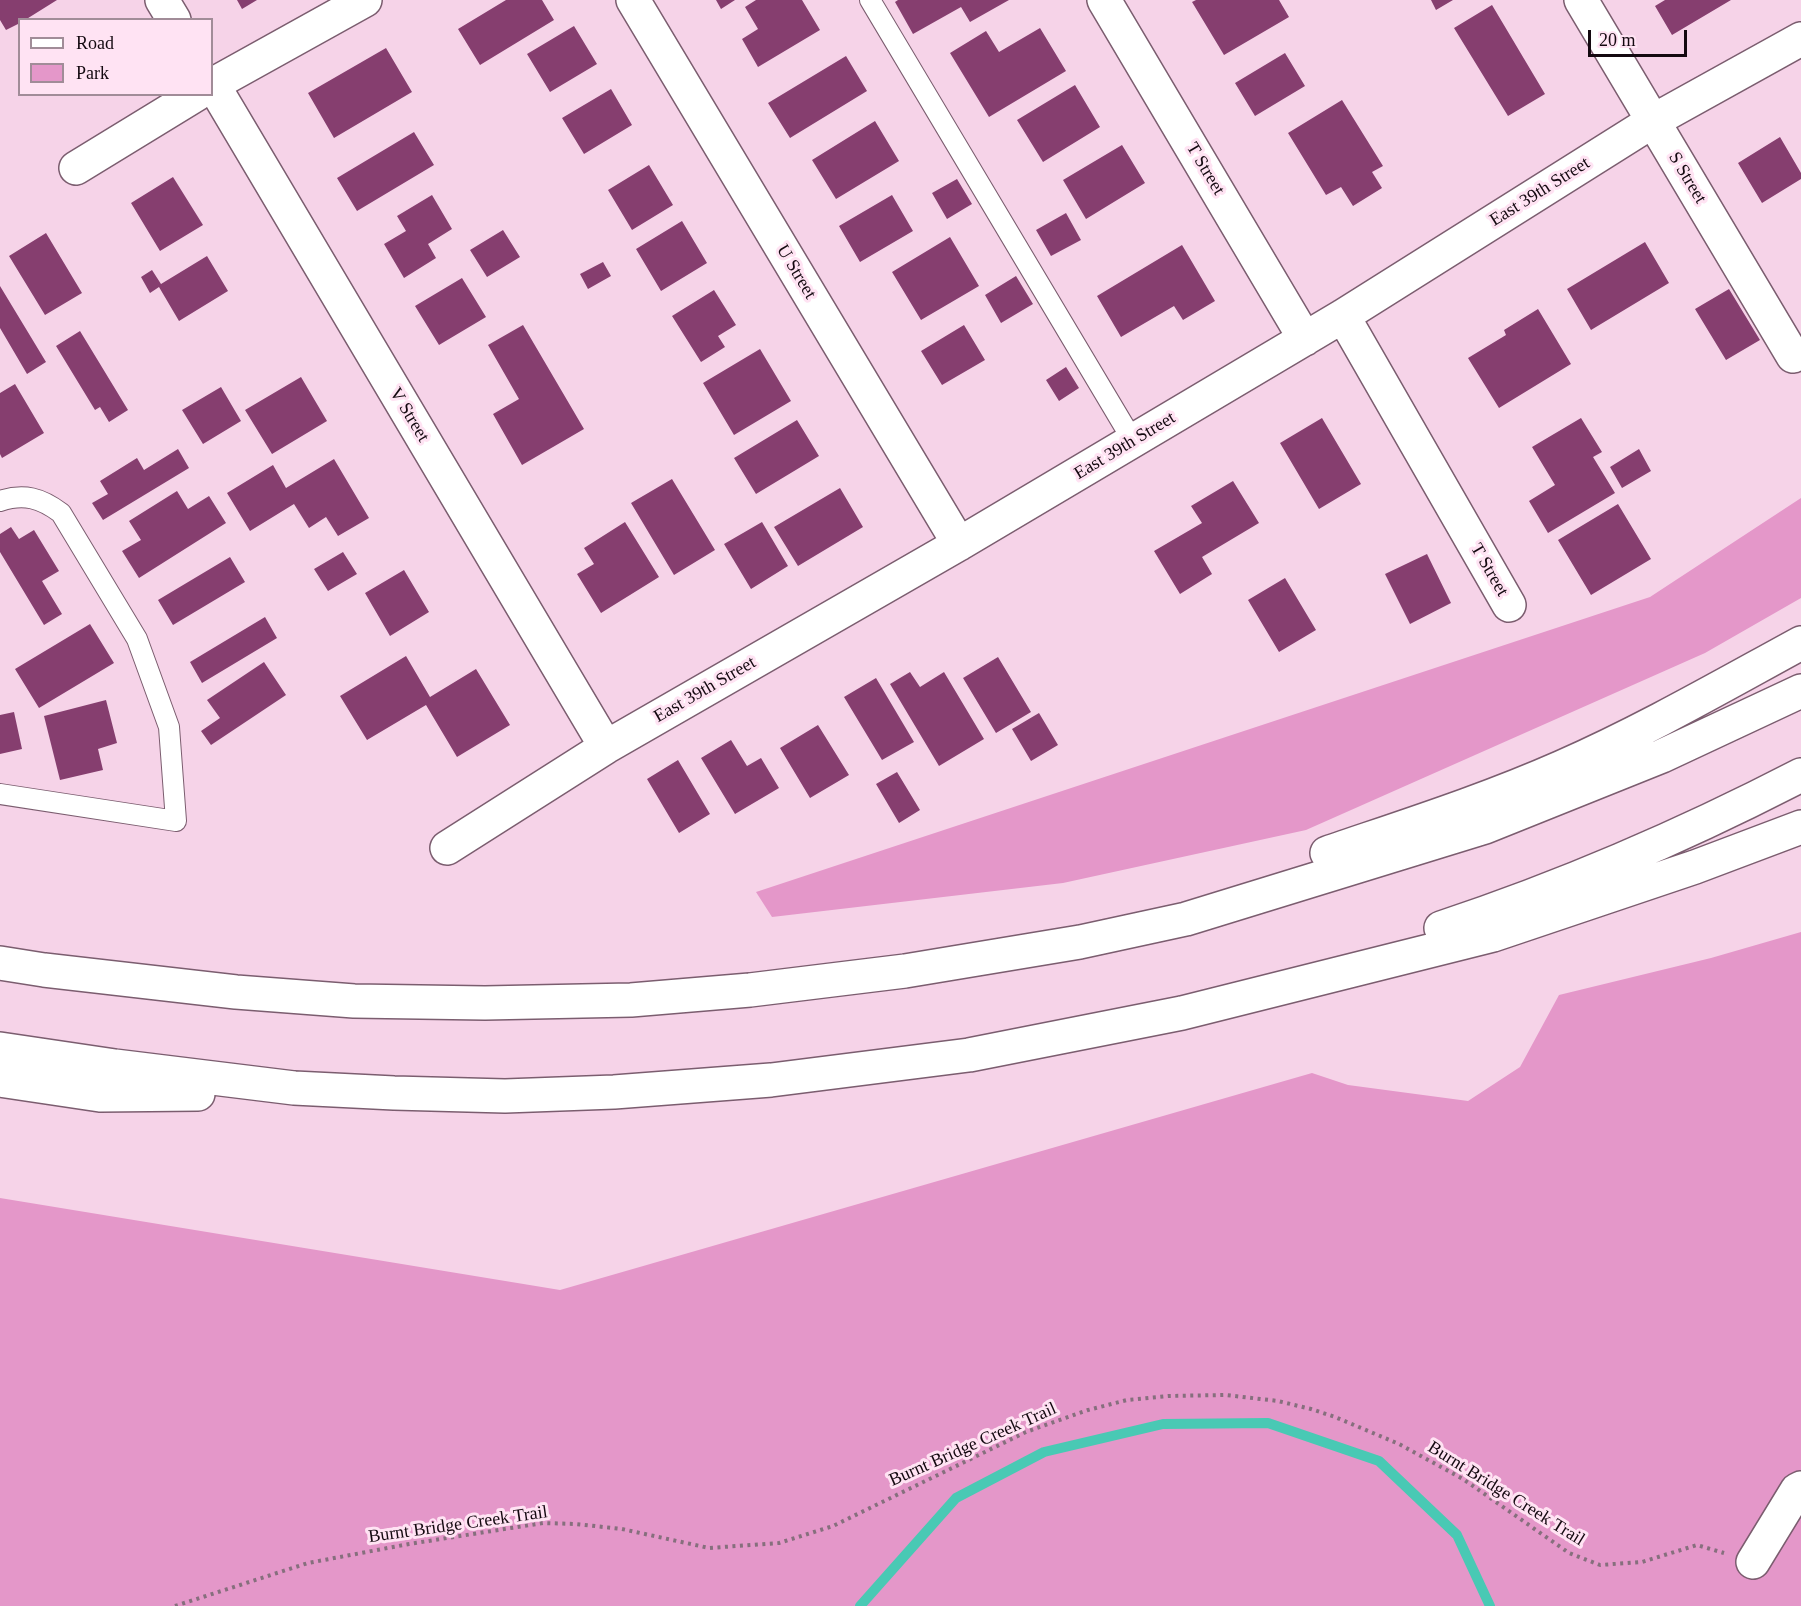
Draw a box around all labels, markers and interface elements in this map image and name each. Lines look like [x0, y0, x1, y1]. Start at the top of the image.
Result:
legend [18, 18, 213, 96]
scale bar [1591, 18, 1690, 56]
text: 20 m [1599, 30, 1636, 50]
text: Road [76, 33, 114, 53]
text: Park [76, 63, 109, 83]
street label: T Street [1181, 139, 1229, 199]
street label: S Street [1663, 148, 1711, 208]
street label: East 39th Street [1486, 153, 1594, 231]
street label: U Street [771, 241, 821, 303]
street label: V Street [384, 384, 434, 446]
street label: East 39th Street [1071, 407, 1179, 485]
street label: T Street [1465, 540, 1513, 600]
street label: East 39th Street [650, 652, 760, 728]
street label: Burnt Bridge Creek Trail [886, 1398, 1060, 1492]
street label: Burnt Bridge Creek Trail [1424, 1437, 1588, 1551]
street label: Burnt Bridge Creek Trail [367, 1502, 549, 1548]

